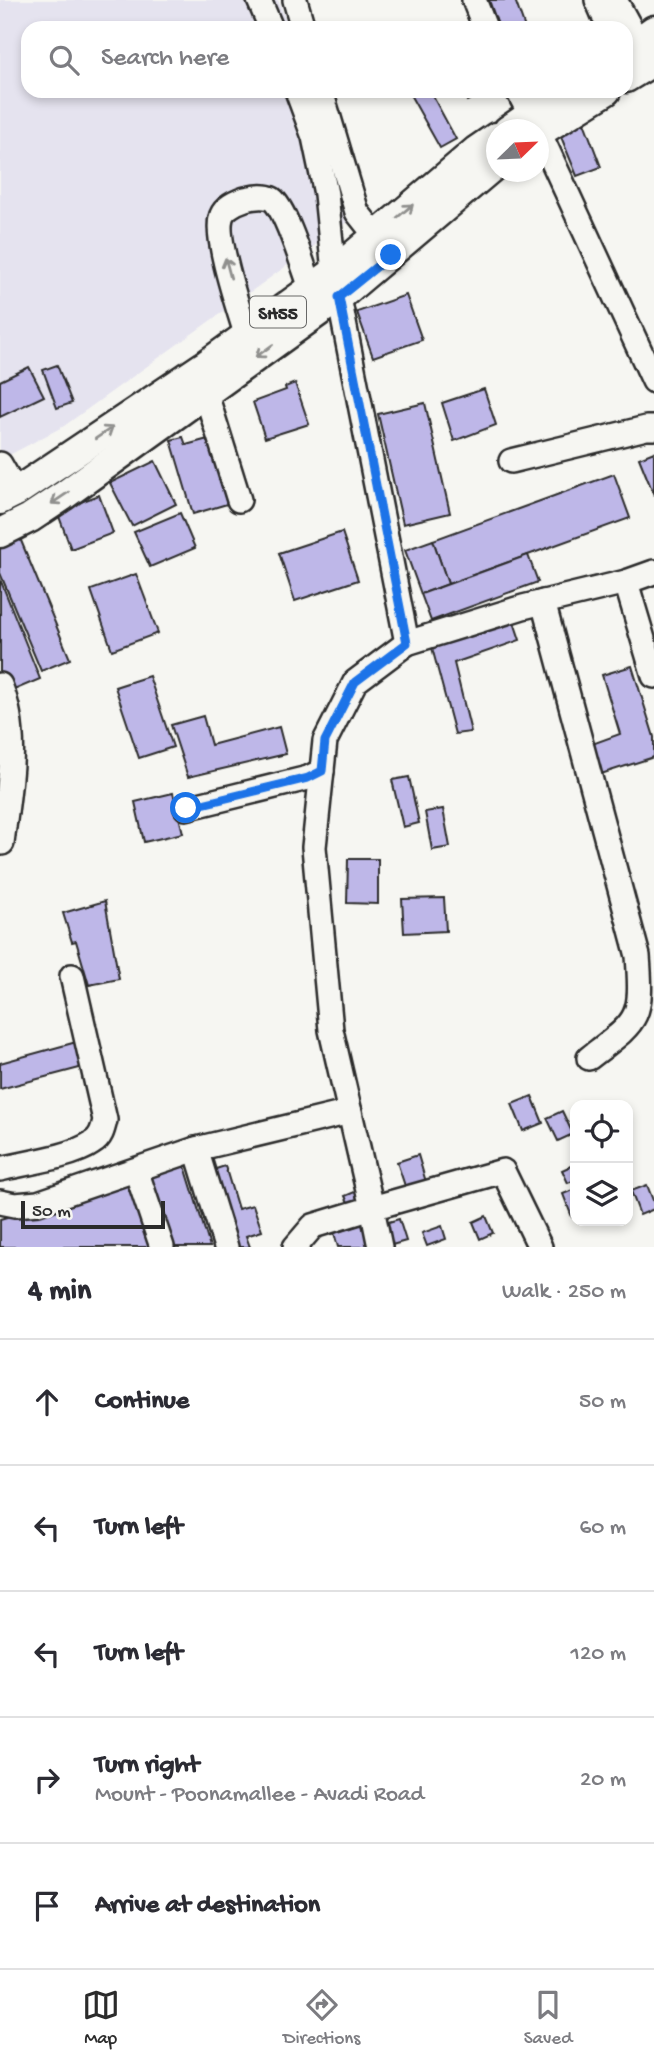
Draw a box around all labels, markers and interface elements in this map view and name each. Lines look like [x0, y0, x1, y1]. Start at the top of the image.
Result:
search box [21, 21, 633, 98]
icon: search [45, 41, 83, 79]
text: Search here [101, 44, 229, 75]
north arrow [486, 119, 549, 182]
one-way arrow [396, 203, 414, 219]
route end [375, 239, 406, 270]
one-way arrow [221, 258, 234, 280]
road number: SH55 [250, 296, 306, 328]
one-way arrow [256, 344, 274, 359]
one-way arrow [94, 426, 113, 440]
one-way arrow [50, 491, 70, 505]
route start [170, 792, 201, 823]
map controls [570, 1100, 633, 1226]
button: locate [570, 1100, 633, 1163]
button: layers [570, 1163, 633, 1226]
scale bar [21, 1198, 164, 1230]
text: 50 m [32, 1201, 71, 1224]
text: 4 min [28, 1275, 91, 1310]
text: Walk · 250 m [502, 1279, 626, 1306]
icon: ahead [28, 1383, 66, 1421]
text: Continue [95, 1387, 189, 1418]
text: 50 m [579, 1389, 626, 1416]
icon: left [28, 1509, 66, 1547]
text: Turn left [95, 1513, 183, 1544]
text: 60 m [580, 1515, 626, 1542]
icon: left [28, 1635, 66, 1673]
text: Turn left [95, 1639, 183, 1670]
text: 120 m [571, 1641, 626, 1668]
text: Turn right [95, 1751, 199, 1782]
icon: right [28, 1761, 66, 1799]
text: 20 m [580, 1767, 626, 1794]
text: Mount - Poonamallee - Avadi Road [95, 1782, 424, 1809]
icon: arrive [28, 1887, 66, 1925]
text: Arrive at destination [95, 1891, 320, 1922]
tab: Map [82, 1986, 120, 2051]
tab: Directions [283, 1986, 360, 2051]
tab: Saved [524, 1986, 572, 2051]

